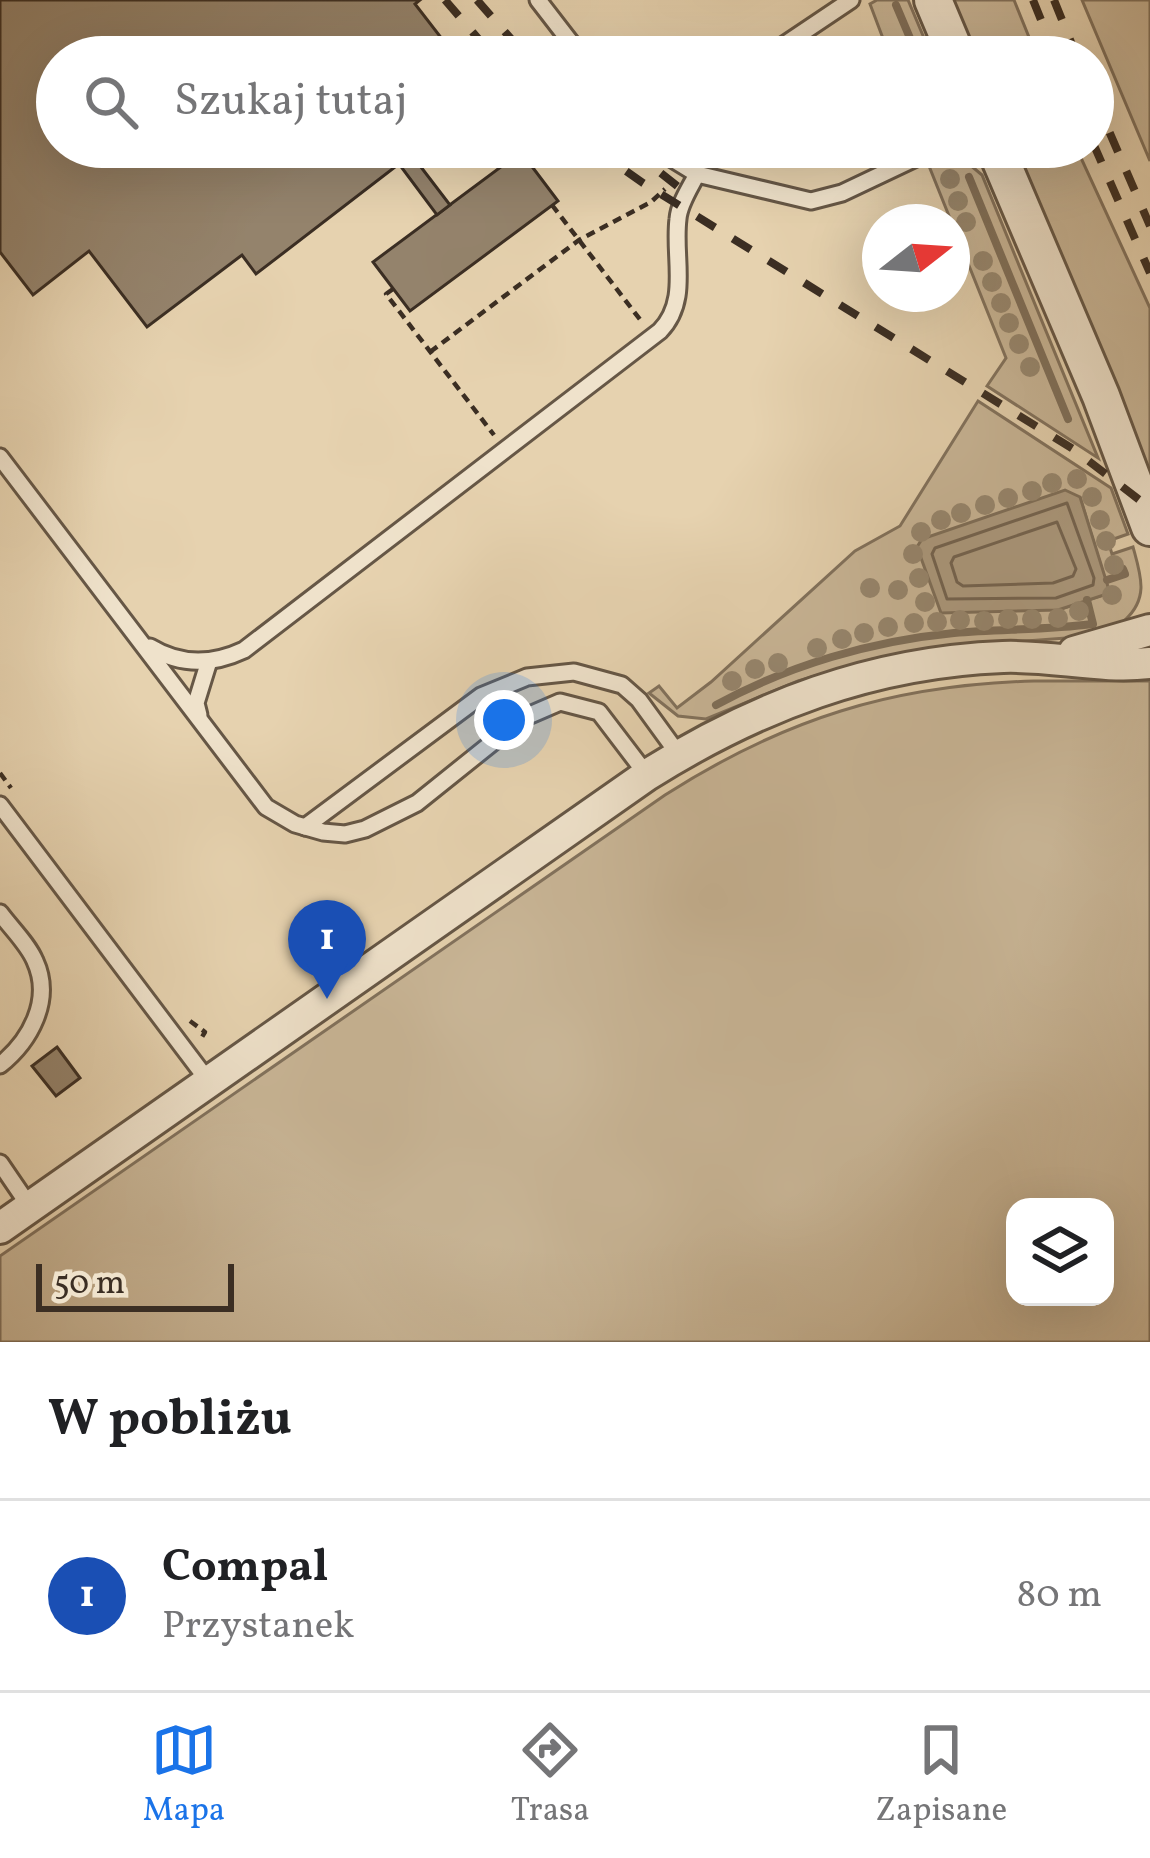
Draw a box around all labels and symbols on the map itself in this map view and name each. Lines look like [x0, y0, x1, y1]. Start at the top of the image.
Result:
north arrow [862, 204, 970, 312]
your location [474, 690, 534, 750]
pin: 1 [288, 900, 366, 999]
scale bar [36, 1258, 234, 1311]

